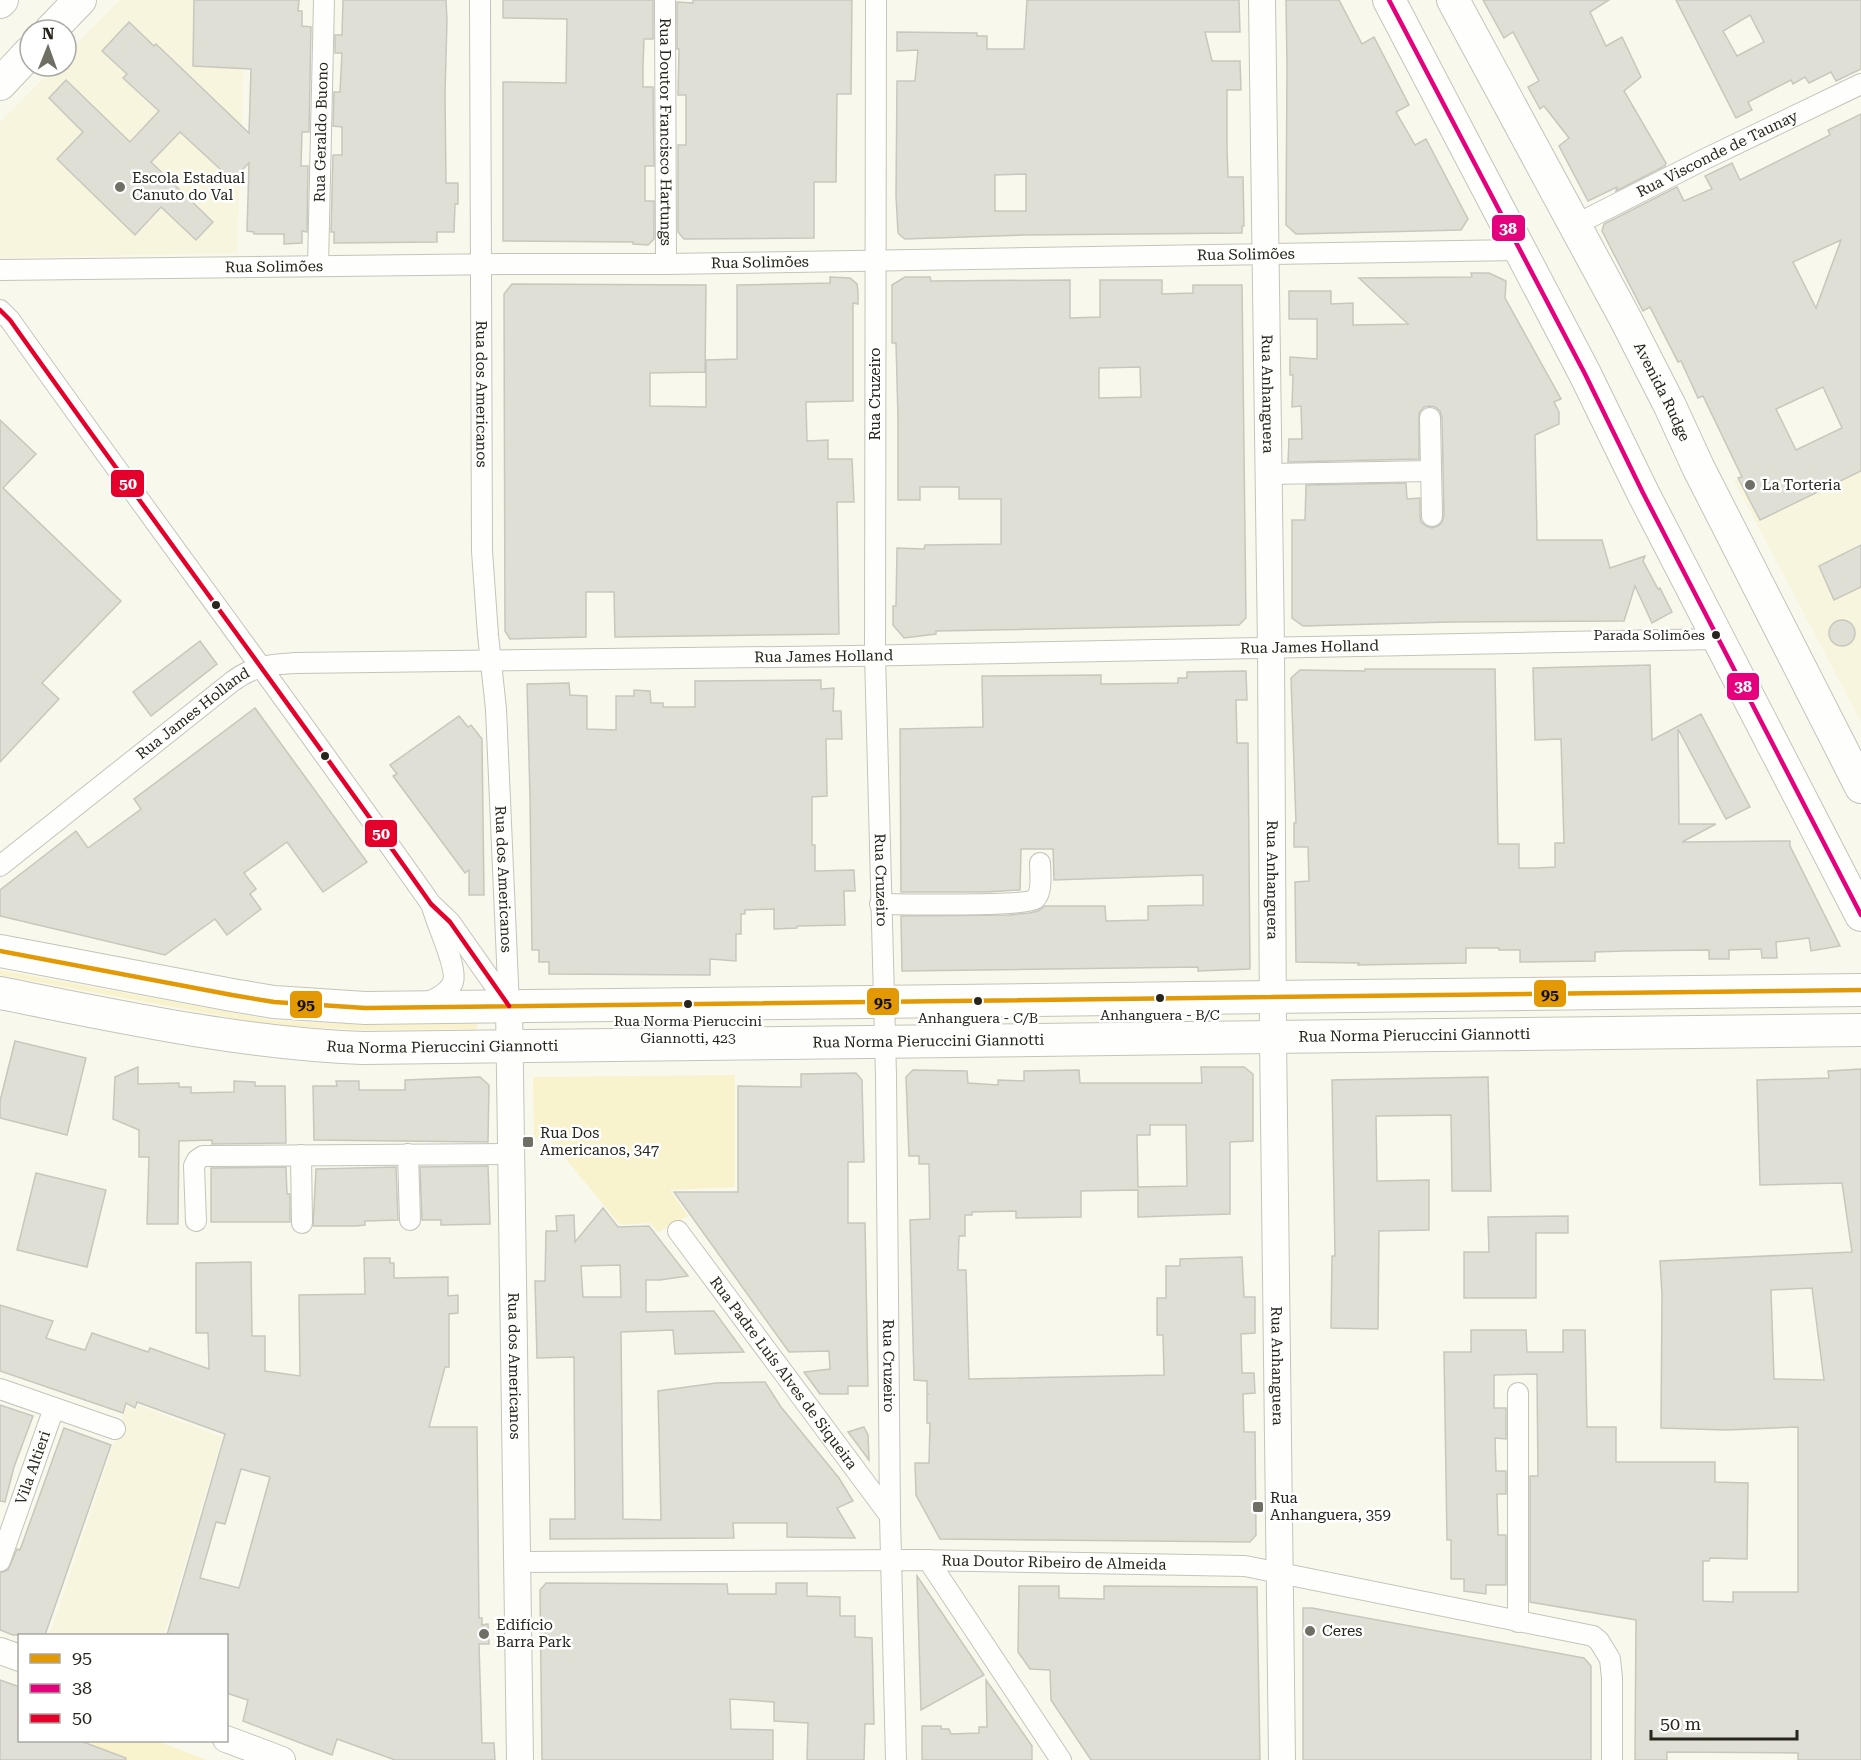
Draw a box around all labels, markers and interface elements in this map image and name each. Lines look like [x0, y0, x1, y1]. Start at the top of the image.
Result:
north arrow [18, 18, 78, 78]
street label: Rua Doutor Francisco Hartungs [656, 18, 675, 246]
text: N [42, 24, 55, 43]
street label: Rua Geraldo Buono [310, 62, 332, 202]
street label: Rua Visconde de Taunay [1634, 107, 1801, 201]
place label: Escola Estadual Canuto do Val [132, 169, 245, 204]
marker: Escola Estadual Canuto do Val [113, 180, 127, 194]
line badge: 38 [1491, 214, 1526, 242]
text: 38 [1499, 219, 1517, 238]
street label: Rua Solimões [1197, 245, 1295, 264]
street label: Rua Solimões [711, 253, 809, 272]
street label: Rua Solimões [225, 257, 323, 276]
street label: Rua dos Americanos [472, 320, 491, 468]
street label: Rua Anhanguera [1258, 334, 1277, 454]
street label: Avenida Rudge [1630, 339, 1694, 444]
street label: Rua Cruzeiro [866, 347, 884, 441]
line badge: 50 [110, 469, 145, 498]
text: 50 [119, 474, 137, 493]
place label: La Torteria [1762, 476, 1841, 494]
marker: La Torteria [1743, 478, 1757, 492]
unlabelled marker [210, 599, 222, 611]
place label: Parada Solimões [1594, 627, 1705, 643]
marker: Parada Solimões [1710, 629, 1722, 641]
street label: Rua James Holland [1240, 637, 1380, 657]
street label: Rua James Holland [754, 646, 894, 666]
street label: Rua James Holland [133, 663, 253, 763]
line badge: 38 [1726, 672, 1760, 701]
text: 38 [1734, 677, 1752, 696]
unlabelled marker [319, 750, 331, 762]
street label: Rua dos Americanos [491, 805, 516, 953]
line badge: 50 [364, 819, 398, 848]
street label: Rua Anhanguera [1263, 820, 1281, 940]
text: 50 [372, 824, 390, 843]
street label: Rua Cruzeiro [871, 833, 891, 927]
line badge: 95 [1533, 979, 1567, 1008]
text: 95 [1541, 985, 1559, 1004]
line badge: 95 [866, 987, 900, 1016]
line badge: 95 [289, 990, 323, 1019]
marker: Anhanguera - B/C [1154, 992, 1166, 1004]
text: 95 [874, 993, 892, 1012]
text: 95 [297, 995, 315, 1014]
marker: Anhanguera - C/B [972, 995, 984, 1007]
marker: Rua Norma Pieruccini Giannotti, 423 [682, 998, 694, 1010]
place label: Anhanguera - B/C [1100, 1007, 1220, 1023]
place label: Anhanguera - C/B [918, 1010, 1038, 1026]
place label: Rua Norma Pieruccini Giannotti, 423 [614, 1013, 762, 1046]
street label: Rua Norma Pieruccini Giannotti [1298, 1025, 1531, 1046]
street label: Rua Norma Pieruccini Giannotti [812, 1031, 1045, 1052]
street label: Rua Norma Pieruccini Giannotti [326, 1037, 559, 1057]
place label: Rua Dos Americanos, 347 [540, 1124, 659, 1159]
marker: Rua Dos Americanos, 347 [521, 1135, 535, 1149]
street label: Rua Padre Luís Alves de Siqueira [706, 1273, 861, 1473]
street label: Rua dos Americanos [504, 1292, 524, 1440]
street label: Rua Anhanguera [1267, 1306, 1287, 1426]
street label: Rua Cruzeiro [879, 1319, 898, 1413]
street label: Vila Altieri [12, 1428, 54, 1507]
place label: Rua Anhanguera, 359 [1270, 1489, 1391, 1524]
marker: Rua Anhanguera, 359 [1251, 1500, 1265, 1514]
street label: Rua Doutor Ribeiro de Almeida [941, 1551, 1167, 1574]
place label: Edifício Barra Park [496, 1616, 572, 1651]
place label: Ceres [1322, 1622, 1362, 1640]
marker: Ceres [1303, 1624, 1317, 1638]
marker: Edifício Barra Park [477, 1627, 491, 1641]
legend [18, 1634, 228, 1742]
text: 95 [72, 1647, 92, 1668]
text: 38 [72, 1677, 92, 1698]
scale bar [1651, 1703, 1796, 1741]
text: 50 [72, 1707, 92, 1728]
text: 50 m [1660, 1713, 1701, 1734]

